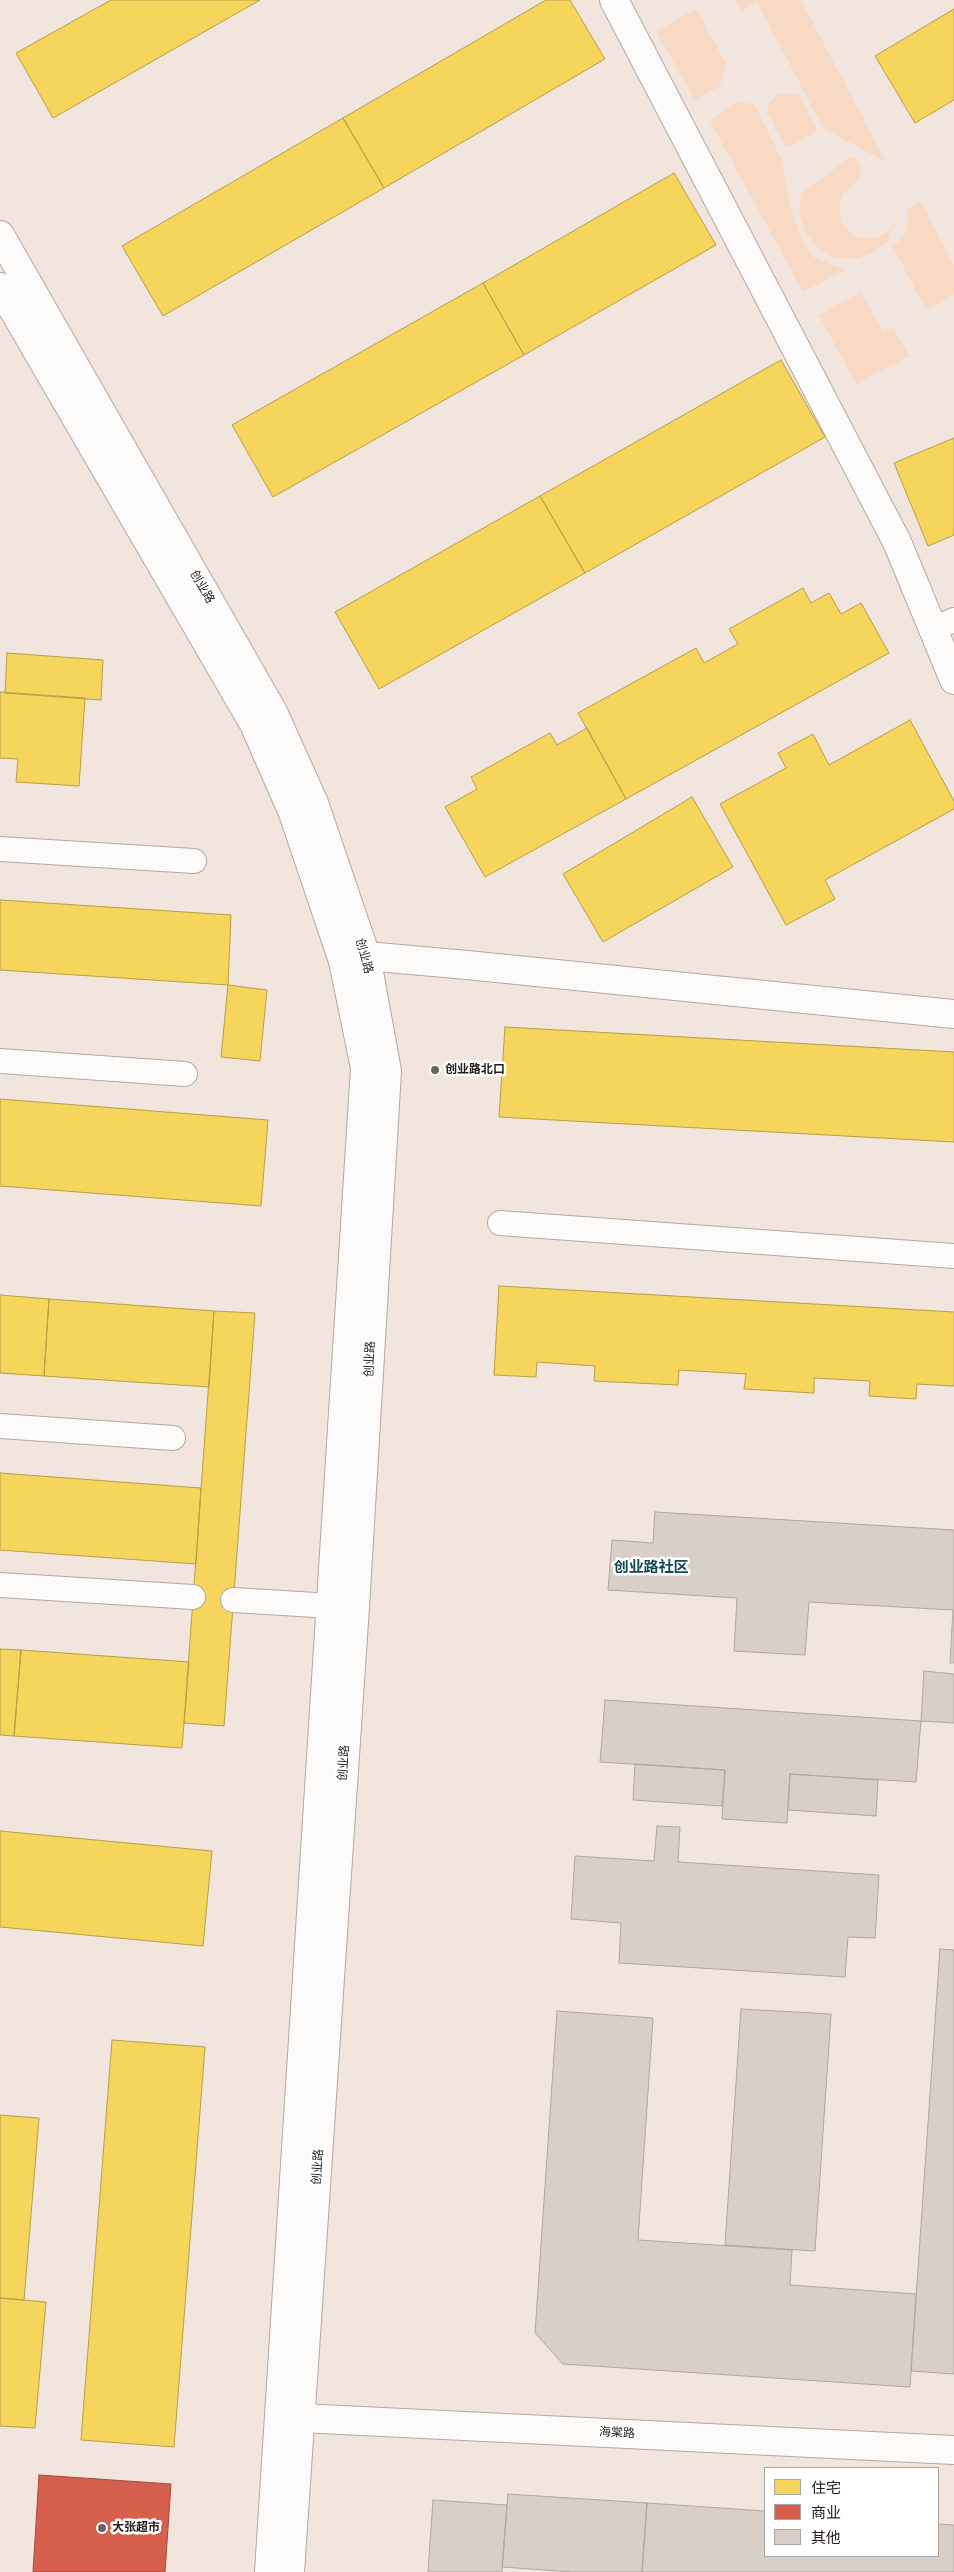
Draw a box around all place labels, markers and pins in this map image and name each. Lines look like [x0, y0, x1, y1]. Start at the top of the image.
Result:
place label: 创业路北口 [445, 1063, 505, 1077]
marker: 创业路北口 [429, 1064, 441, 1076]
place label: 大张超市 [112, 2521, 160, 2535]
marker: 大张超市 [96, 2522, 108, 2534]

